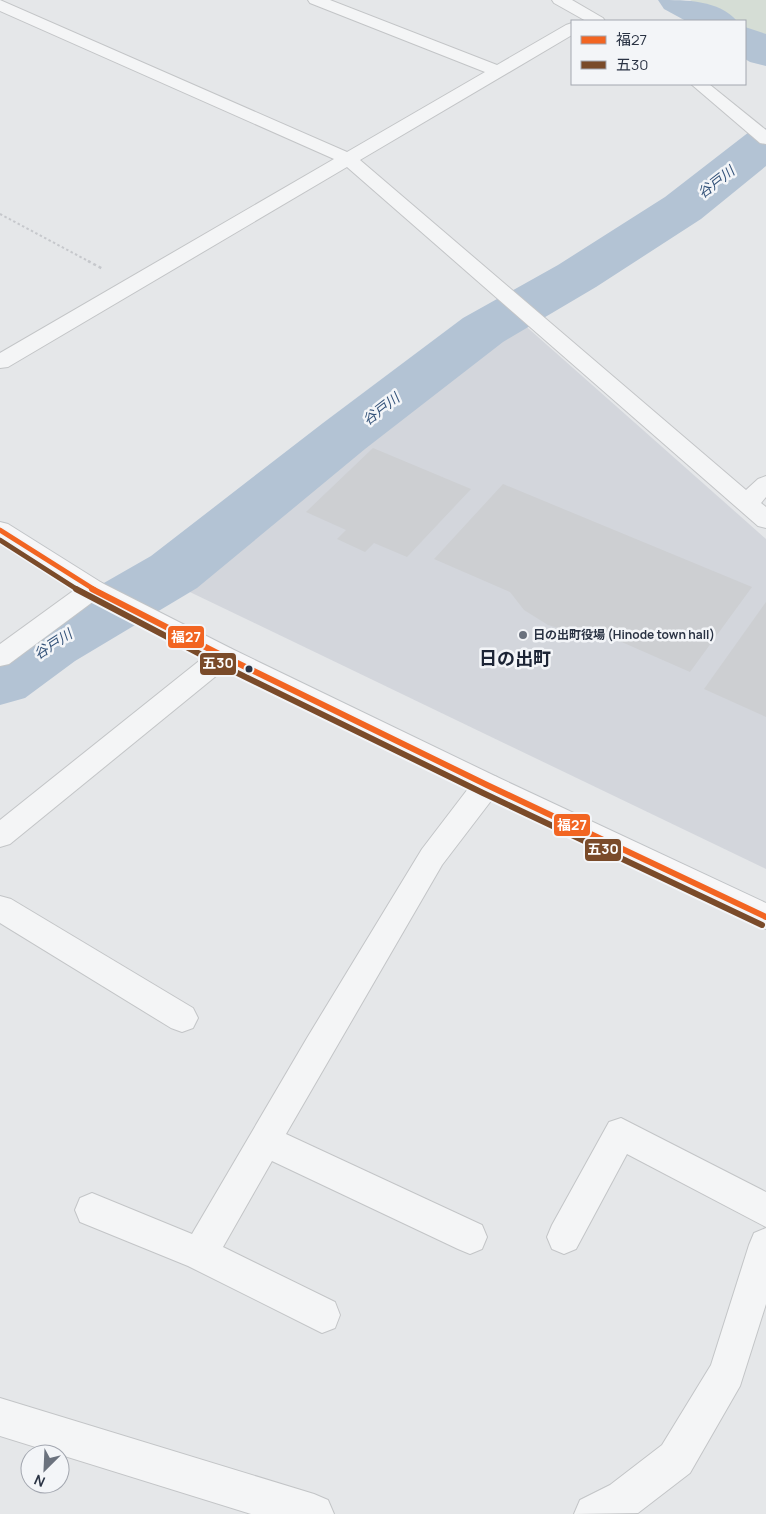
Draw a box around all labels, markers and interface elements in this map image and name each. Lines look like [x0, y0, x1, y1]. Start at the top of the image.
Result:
legend [571, 20, 746, 85]
text: 福27 [616, 29, 647, 50]
text: 五30 [616, 54, 648, 75]
water label: 谷戸川 [693, 160, 740, 202]
water label: 谷戸川 [358, 387, 405, 429]
water label: 谷戸川 [30, 623, 77, 663]
line badge: 福27 [167, 625, 205, 649]
place label: 日の出町役場 (Hinode town hall) [533, 626, 715, 643]
text: 福27 [171, 627, 201, 646]
marker: 日の出町役場 (Hinode town hall) [517, 629, 529, 641]
district label: 日の出町 [479, 646, 551, 670]
line badge: 五30 [199, 652, 237, 676]
text: 五30 [202, 653, 234, 672]
unlabelled marker [244, 664, 254, 674]
line badge: 福27 [553, 813, 591, 837]
text: 福27 [557, 815, 587, 834]
line badge: 五30 [584, 838, 622, 862]
text: 五30 [587, 839, 619, 858]
north arrow [20, 1444, 70, 1494]
text: N [31, 1471, 48, 1492]

